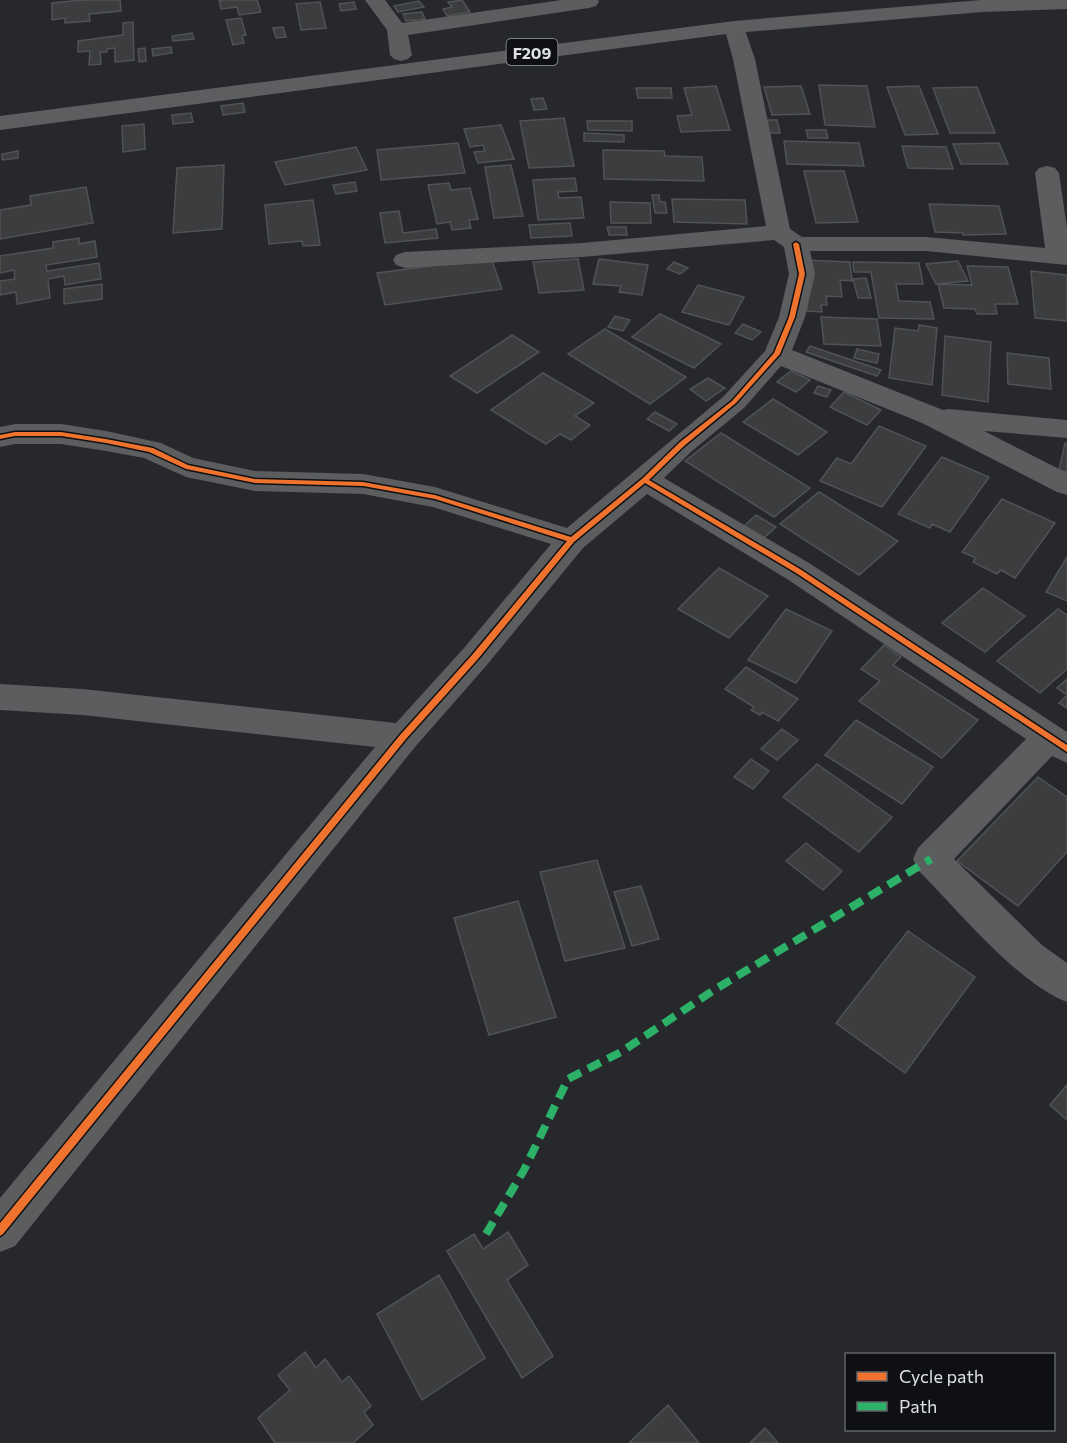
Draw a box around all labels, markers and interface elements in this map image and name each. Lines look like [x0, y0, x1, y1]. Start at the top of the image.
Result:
road number: F209 [506, 39, 558, 65]
legend [845, 1353, 1055, 1431]
text: Cycle path [899, 1365, 984, 1387]
text: Path [899, 1395, 937, 1417]

